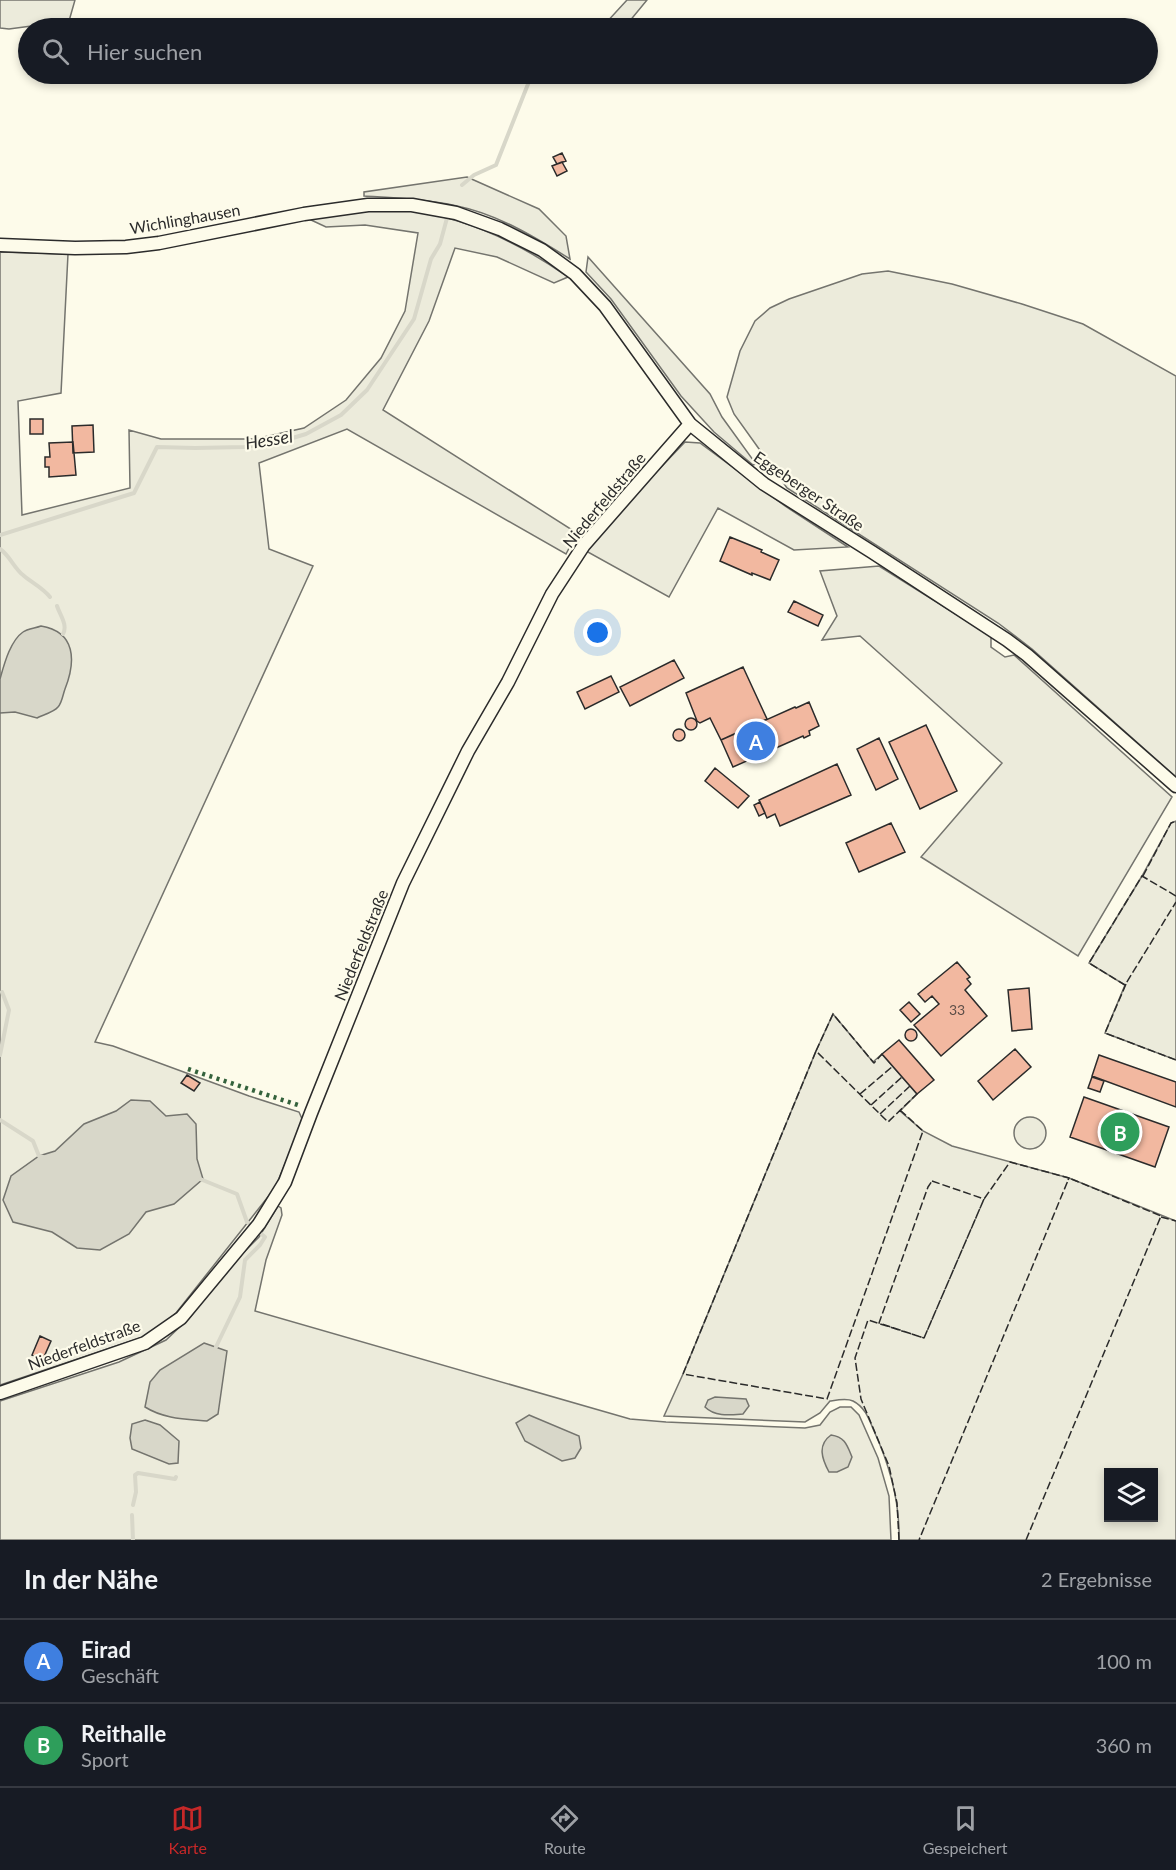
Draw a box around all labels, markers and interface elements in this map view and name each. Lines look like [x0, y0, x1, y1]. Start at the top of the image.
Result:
search box [18, 18, 1158, 84]
icon: search [39, 35, 72, 68]
text: Hier suchen [87, 38, 202, 65]
street label: Wichlinghausen [128, 199, 242, 238]
water label: Hessel [243, 424, 294, 454]
street label: Eggeberger Straße [751, 447, 868, 534]
street label: Niederfeldstraße [558, 448, 649, 551]
your location [583, 618, 612, 647]
pin: A [736, 718, 776, 764]
street label: Niederfeldstraße [330, 886, 391, 1003]
house number: 33 [949, 1001, 965, 1018]
pin: B [1100, 1110, 1140, 1154]
street label: Niederfeldstraße [25, 1315, 143, 1374]
map controls [1104, 1468, 1158, 1522]
button: layers [1104, 1468, 1158, 1522]
text: In der Nähe [24, 1563, 158, 1595]
text: 2 Ergebnisse [1041, 1567, 1152, 1591]
text: Eirad [81, 1636, 131, 1663]
text: A [37, 1649, 50, 1673]
text: 100 m [1096, 1649, 1152, 1673]
text: Geschäft [81, 1663, 159, 1687]
text: Reithalle [81, 1720, 166, 1747]
text: B [37, 1733, 50, 1757]
text: 360 m [1096, 1733, 1152, 1757]
text: Sport [81, 1747, 129, 1771]
tab: Karte [169, 1802, 207, 1857]
tab: Route [544, 1802, 586, 1857]
tab: Gespeichert [923, 1802, 1007, 1857]

